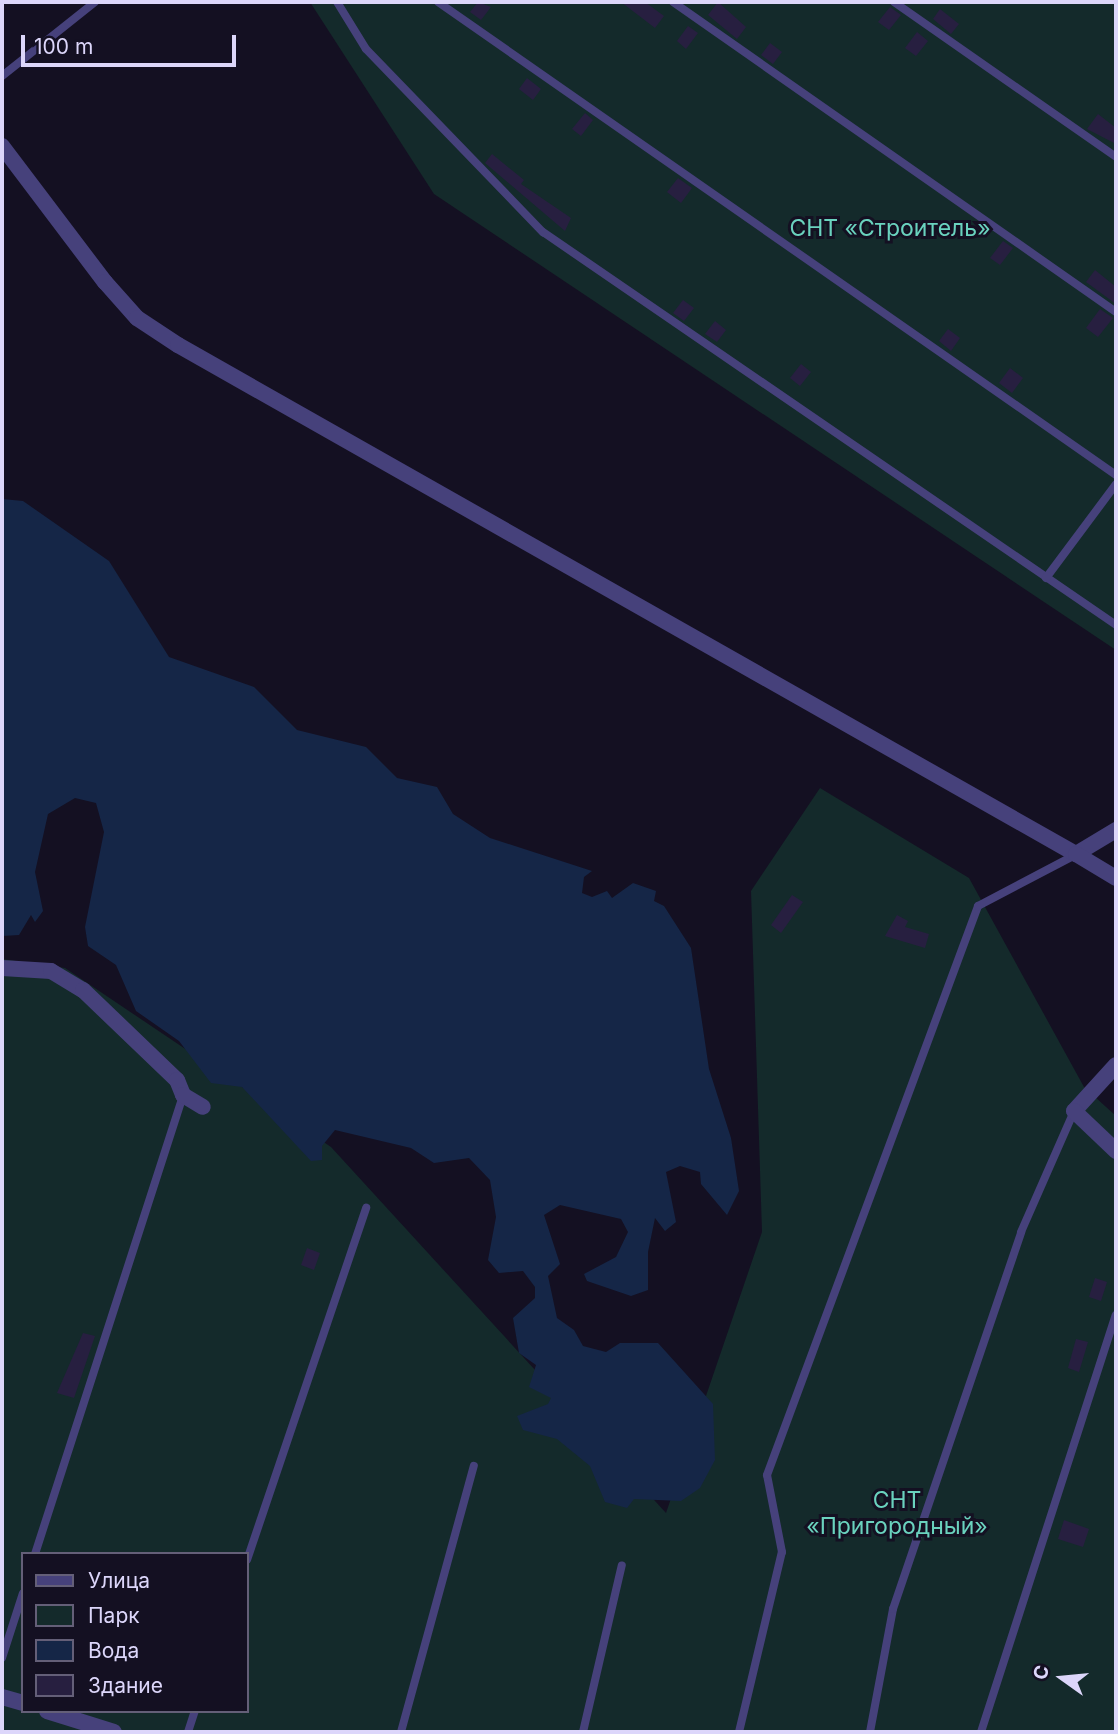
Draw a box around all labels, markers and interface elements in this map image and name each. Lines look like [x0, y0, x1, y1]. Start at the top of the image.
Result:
scale bar [24, 21, 240, 65]
text: 100 m [34, 34, 93, 59]
park label: СНТ «Строитель» [789, 214, 991, 242]
park label: СНТ «Пригородный» [806, 1486, 988, 1540]
legend [21, 1552, 248, 1713]
text: Улица [88, 1568, 150, 1593]
text: Парк [88, 1603, 140, 1628]
text: Вода [88, 1638, 139, 1663]
north arrow [1027, 1643, 1097, 1713]
text: С [1028, 1663, 1054, 1682]
text: Здание [88, 1673, 163, 1698]

